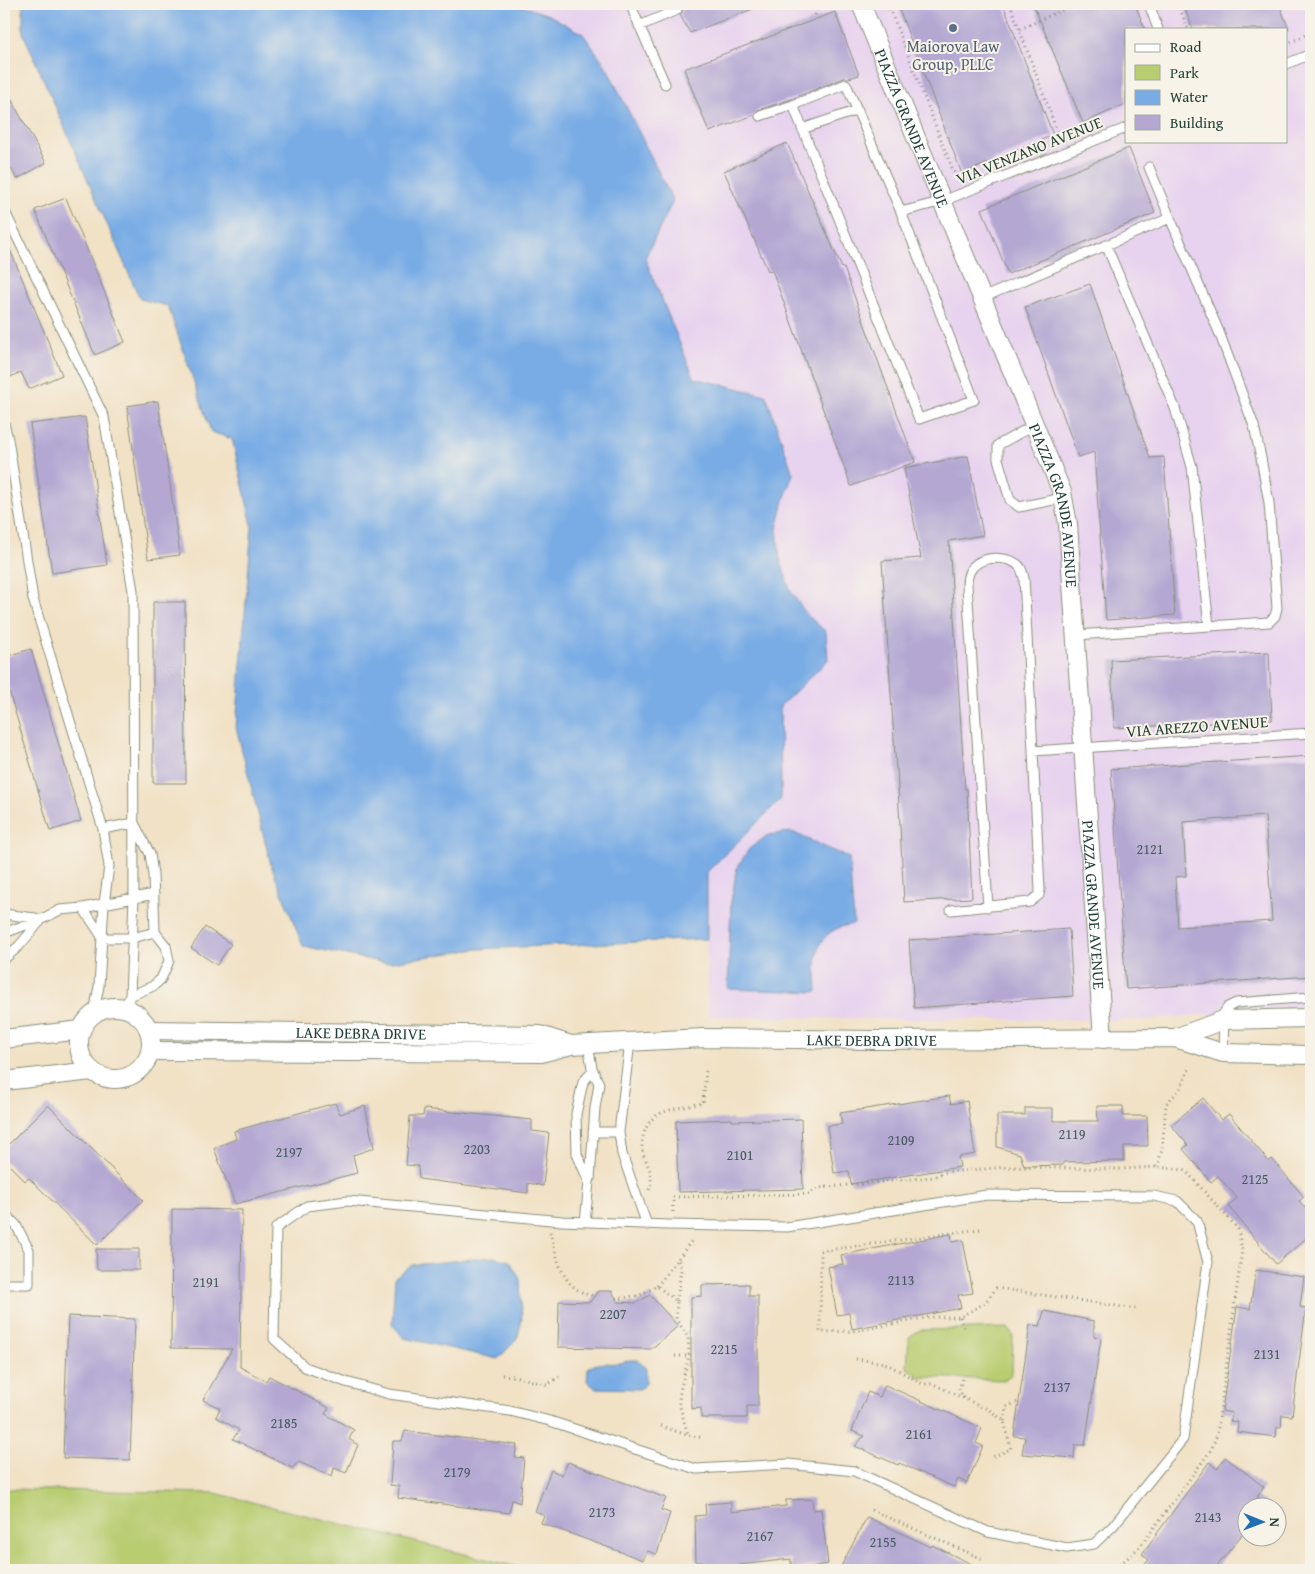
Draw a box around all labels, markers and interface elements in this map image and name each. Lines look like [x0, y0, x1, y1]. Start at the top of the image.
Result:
marker: Maiorova Law Group, PLLC [947, 22, 959, 34]
legend [1125, 28, 1288, 142]
place label: Maiorova Law Group, PLLC [907, 34, 1000, 76]
text: Road [1170, 36, 1201, 57]
street label: PIAZZA GRANDE AVENUE [869, 45, 955, 211]
text: Park [1170, 62, 1199, 83]
text: Water [1170, 86, 1208, 107]
street label: VIA VENZANO AVENUE [952, 110, 1106, 190]
text: Building [1170, 112, 1224, 133]
street label: PIAZZA GRANDE AVENUE [1023, 419, 1084, 588]
street label: VIA AREZZO AVENUE [1125, 709, 1269, 743]
street label: PIAZZA GRANDE AVENUE [1076, 819, 1112, 990]
house number: 2121 [1137, 839, 1163, 859]
street label: LAKE DEBRA DRIVE [296, 1020, 426, 1046]
street label: LAKE DEBRA DRIVE [806, 1027, 937, 1052]
house number: 2119 [1059, 1124, 1086, 1144]
house number: 2109 [888, 1130, 915, 1150]
house number: 2203 [464, 1139, 490, 1159]
house number: 2197 [276, 1142, 303, 1162]
house number: 2101 [727, 1145, 753, 1165]
house number: 2125 [1242, 1169, 1268, 1189]
house number: 2113 [888, 1270, 914, 1290]
house number: 2191 [193, 1272, 219, 1292]
house number: 2207 [600, 1304, 627, 1324]
house number: 2215 [711, 1339, 737, 1359]
house number: 2131 [1254, 1344, 1280, 1364]
house number: 2137 [1044, 1377, 1071, 1397]
house number: 2185 [271, 1413, 297, 1433]
house number: 2161 [906, 1424, 932, 1444]
house number: 2179 [444, 1462, 471, 1482]
north arrow [1238, 1496, 1288, 1546]
house number: 2173 [589, 1502, 615, 1522]
house number: 2143 [1195, 1507, 1221, 1527]
text: N [1265, 1517, 1285, 1528]
house number: 2167 [747, 1526, 774, 1546]
house number: 2155 [870, 1532, 896, 1552]

